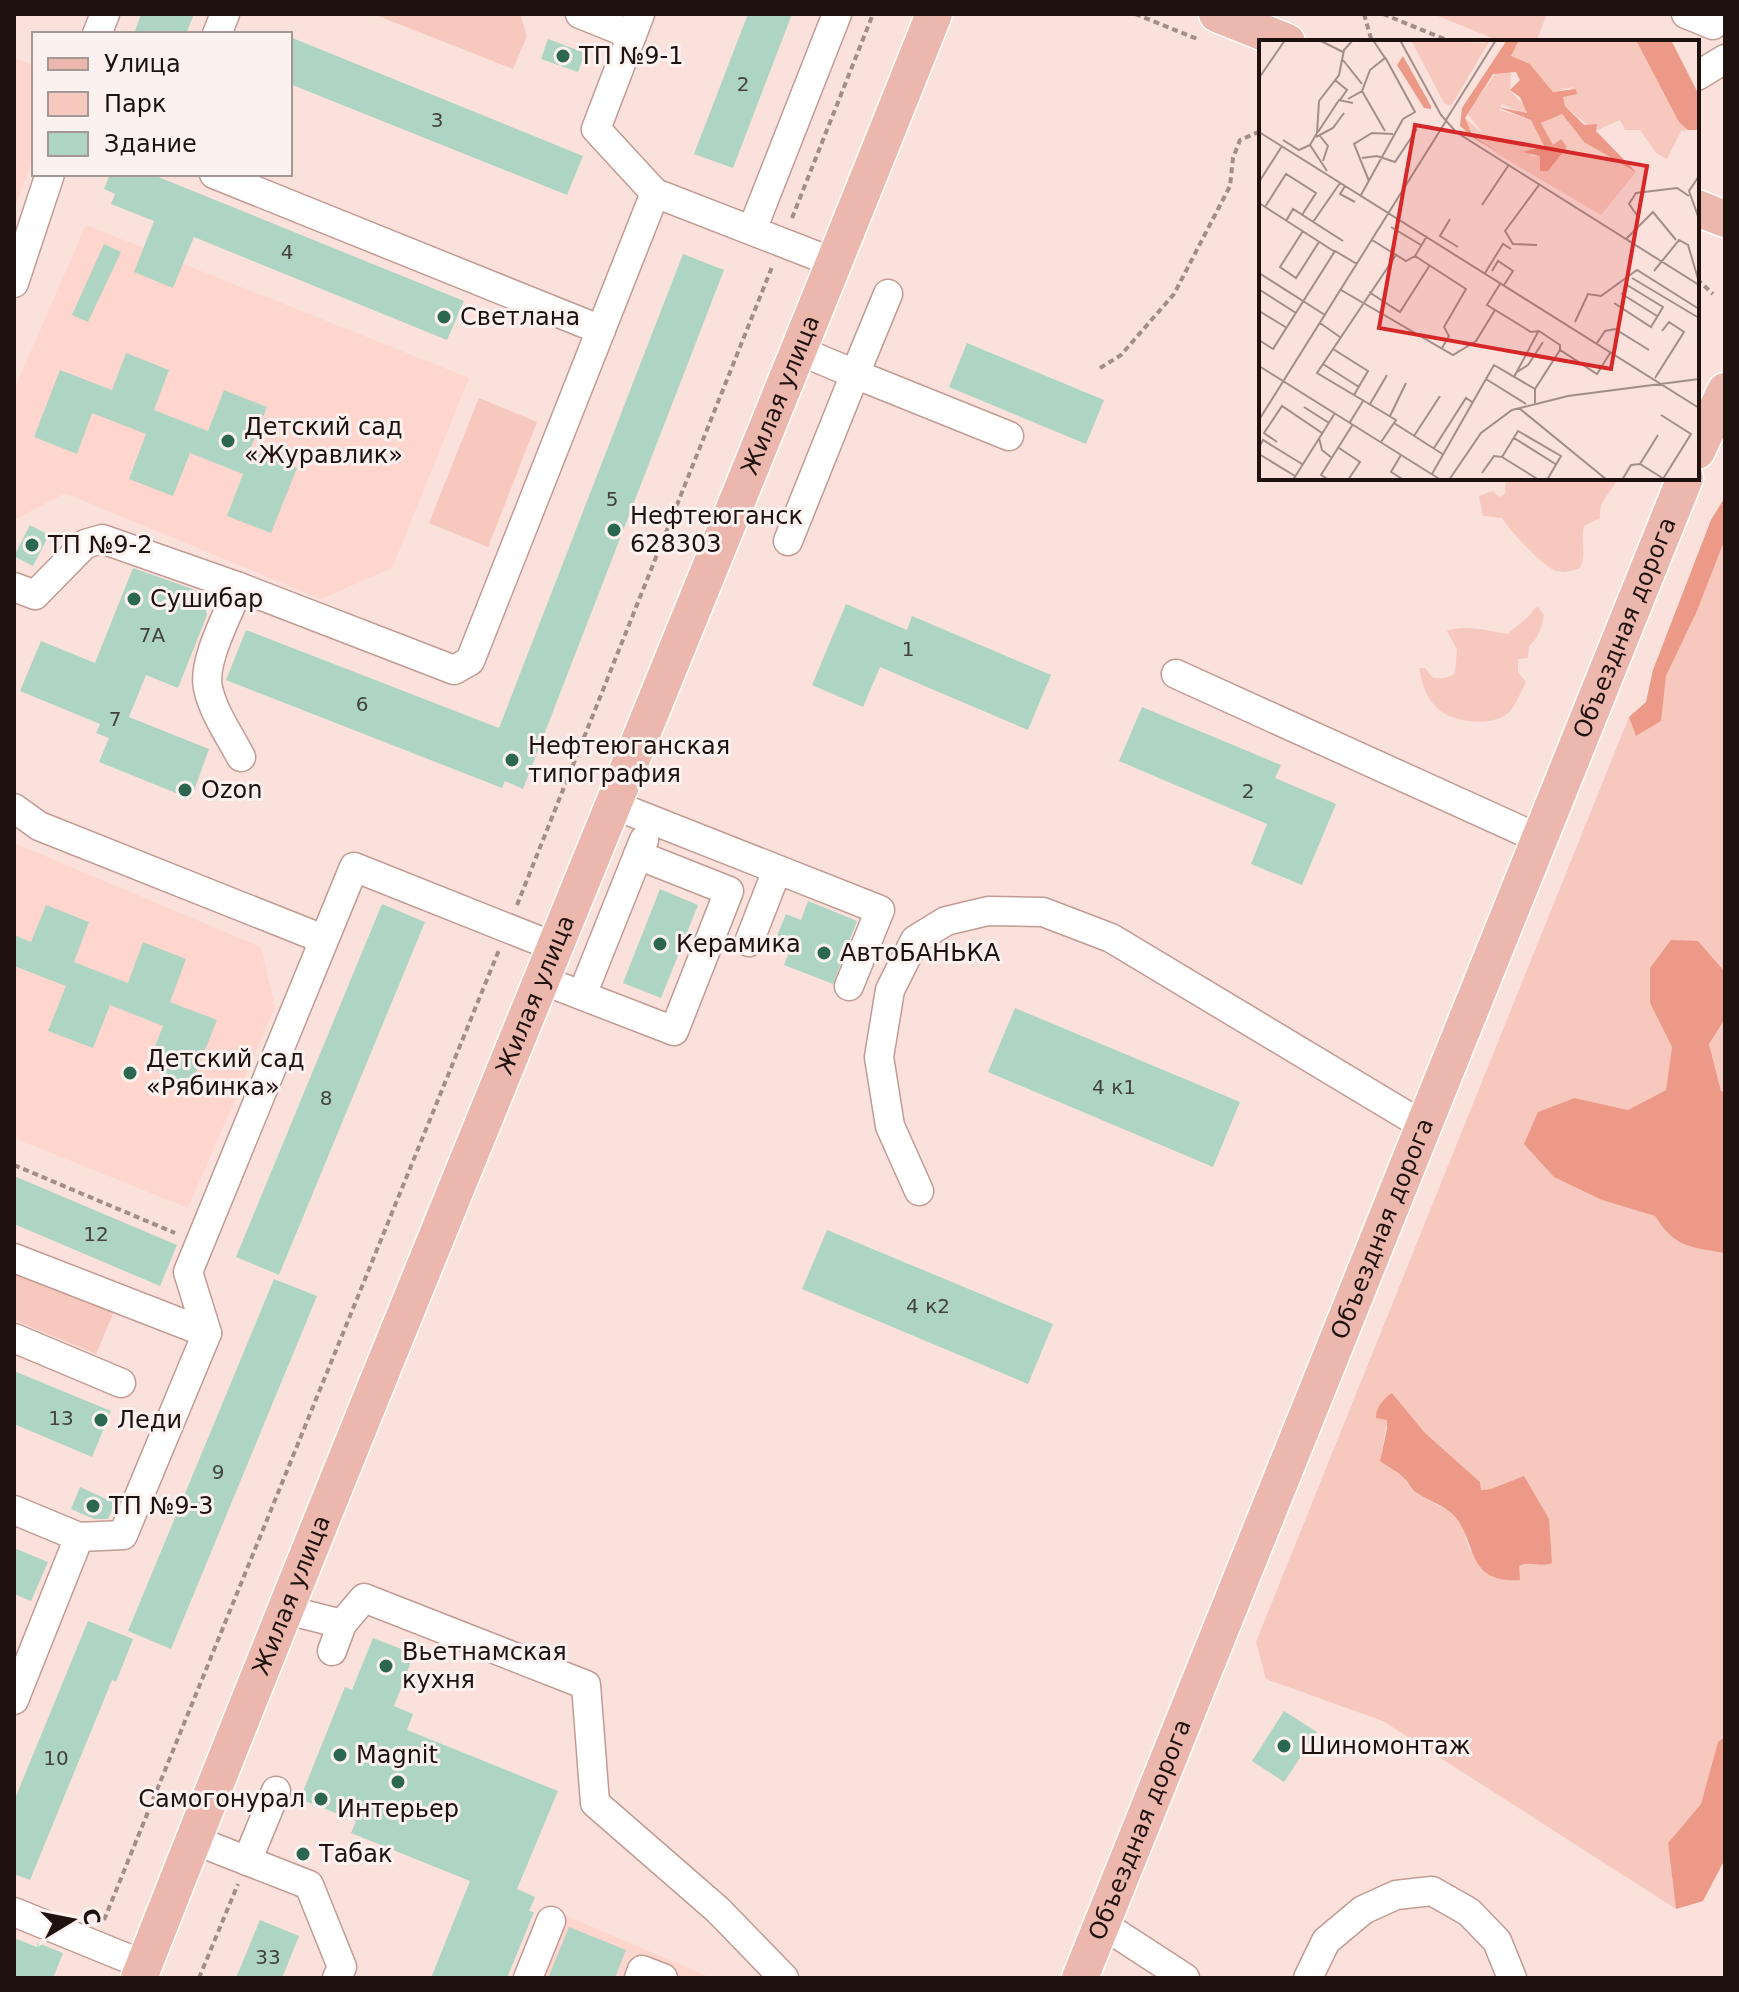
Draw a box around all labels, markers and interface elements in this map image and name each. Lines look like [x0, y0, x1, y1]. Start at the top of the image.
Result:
legend [32, 32, 292, 176]
inset map [1259, 40, 1699, 480]
place label: ТП №9-1 [578, 42, 684, 70]
marker: ТП №9-1 [554, 47, 572, 65]
text: Улица [104, 50, 181, 78]
house number: 2 [737, 72, 749, 96]
text: Парк [104, 90, 166, 118]
house number: 3 [431, 108, 443, 132]
text: Здание [104, 130, 197, 158]
house number: 4 [281, 240, 293, 264]
place label: Светлана [460, 303, 580, 331]
marker: Светлана [435, 308, 453, 326]
street label: Жилая улица [735, 311, 825, 479]
place label: Детский сад «Журавлик» [244, 413, 403, 469]
marker: Детский сад «Журавлик» [219, 432, 237, 450]
house number: 5 [606, 487, 618, 511]
place label: Нефтеюганск 628303 [630, 502, 803, 558]
street label: Объездная дорога [1568, 513, 1682, 742]
marker: Нефтеюганск 628303 [605, 521, 623, 539]
place label: ТП №9-2 [47, 531, 153, 559]
marker: ТП №9-2 [23, 536, 41, 554]
place label: Сушибар [150, 585, 263, 613]
marker: Сушибар [125, 590, 143, 608]
house number: 7А [139, 623, 166, 647]
house number: 1 [902, 637, 914, 661]
house number: 6 [356, 692, 368, 716]
house number: 7 [109, 707, 121, 731]
place label: Нефтеюганская типография [528, 732, 730, 788]
marker: Нефтеюганская типография [503, 751, 521, 769]
place label: Ozon [201, 776, 262, 804]
house number: 2 [1242, 779, 1254, 803]
marker: Ozon [176, 781, 194, 799]
street label: Жилая улица [490, 911, 580, 1079]
place label: Керамика [676, 930, 801, 958]
marker: Керамика [651, 935, 669, 953]
place label: АвтоБАНЬКА [840, 939, 1001, 967]
marker: АвтоБАНЬКА [815, 944, 833, 962]
place label: Детский сад «Рябинка» [146, 1045, 305, 1101]
marker: Детский сад «Рябинка» [121, 1064, 139, 1082]
house number: 4 к1 [1092, 1075, 1136, 1099]
house number: 8 [320, 1086, 332, 1110]
street label: Объездная дорога [1325, 1114, 1439, 1343]
house number: 12 [83, 1222, 109, 1246]
house number: 4 к2 [906, 1294, 950, 1318]
house number: 13 [48, 1406, 74, 1430]
place label: Леди [117, 1406, 182, 1434]
marker: Леди [92, 1411, 110, 1429]
house number: 9 [212, 1460, 224, 1484]
place label: ТП №9-3 [108, 1492, 214, 1520]
marker: ТП №9-3 [84, 1497, 102, 1515]
street label: Жилая улица [247, 1511, 336, 1679]
place label: Вьетнамская кухня [402, 1638, 567, 1694]
marker: Вьетнамская кухня [377, 1657, 395, 1675]
street label: Объездная дорога [1083, 1715, 1197, 1944]
place label: Шиномонтаж [1300, 1732, 1470, 1760]
marker: Шиномонтаж [1275, 1737, 1293, 1755]
place label: Magnit [356, 1741, 438, 1769]
house number: 10 [43, 1746, 69, 1770]
marker: Magnit [331, 1746, 349, 1764]
marker: Интерьер [389, 1773, 407, 1791]
place label: Самогонурал [138, 1785, 305, 1813]
marker: Самогонурал [312, 1790, 330, 1808]
place label: Интерьер [337, 1795, 459, 1823]
place label: Табак [318, 1840, 392, 1868]
marker: Табак [294, 1845, 312, 1863]
north arrow [32, 1880, 112, 1960]
text: С [77, 1906, 105, 1927]
house number: 33 [255, 1945, 281, 1969]

